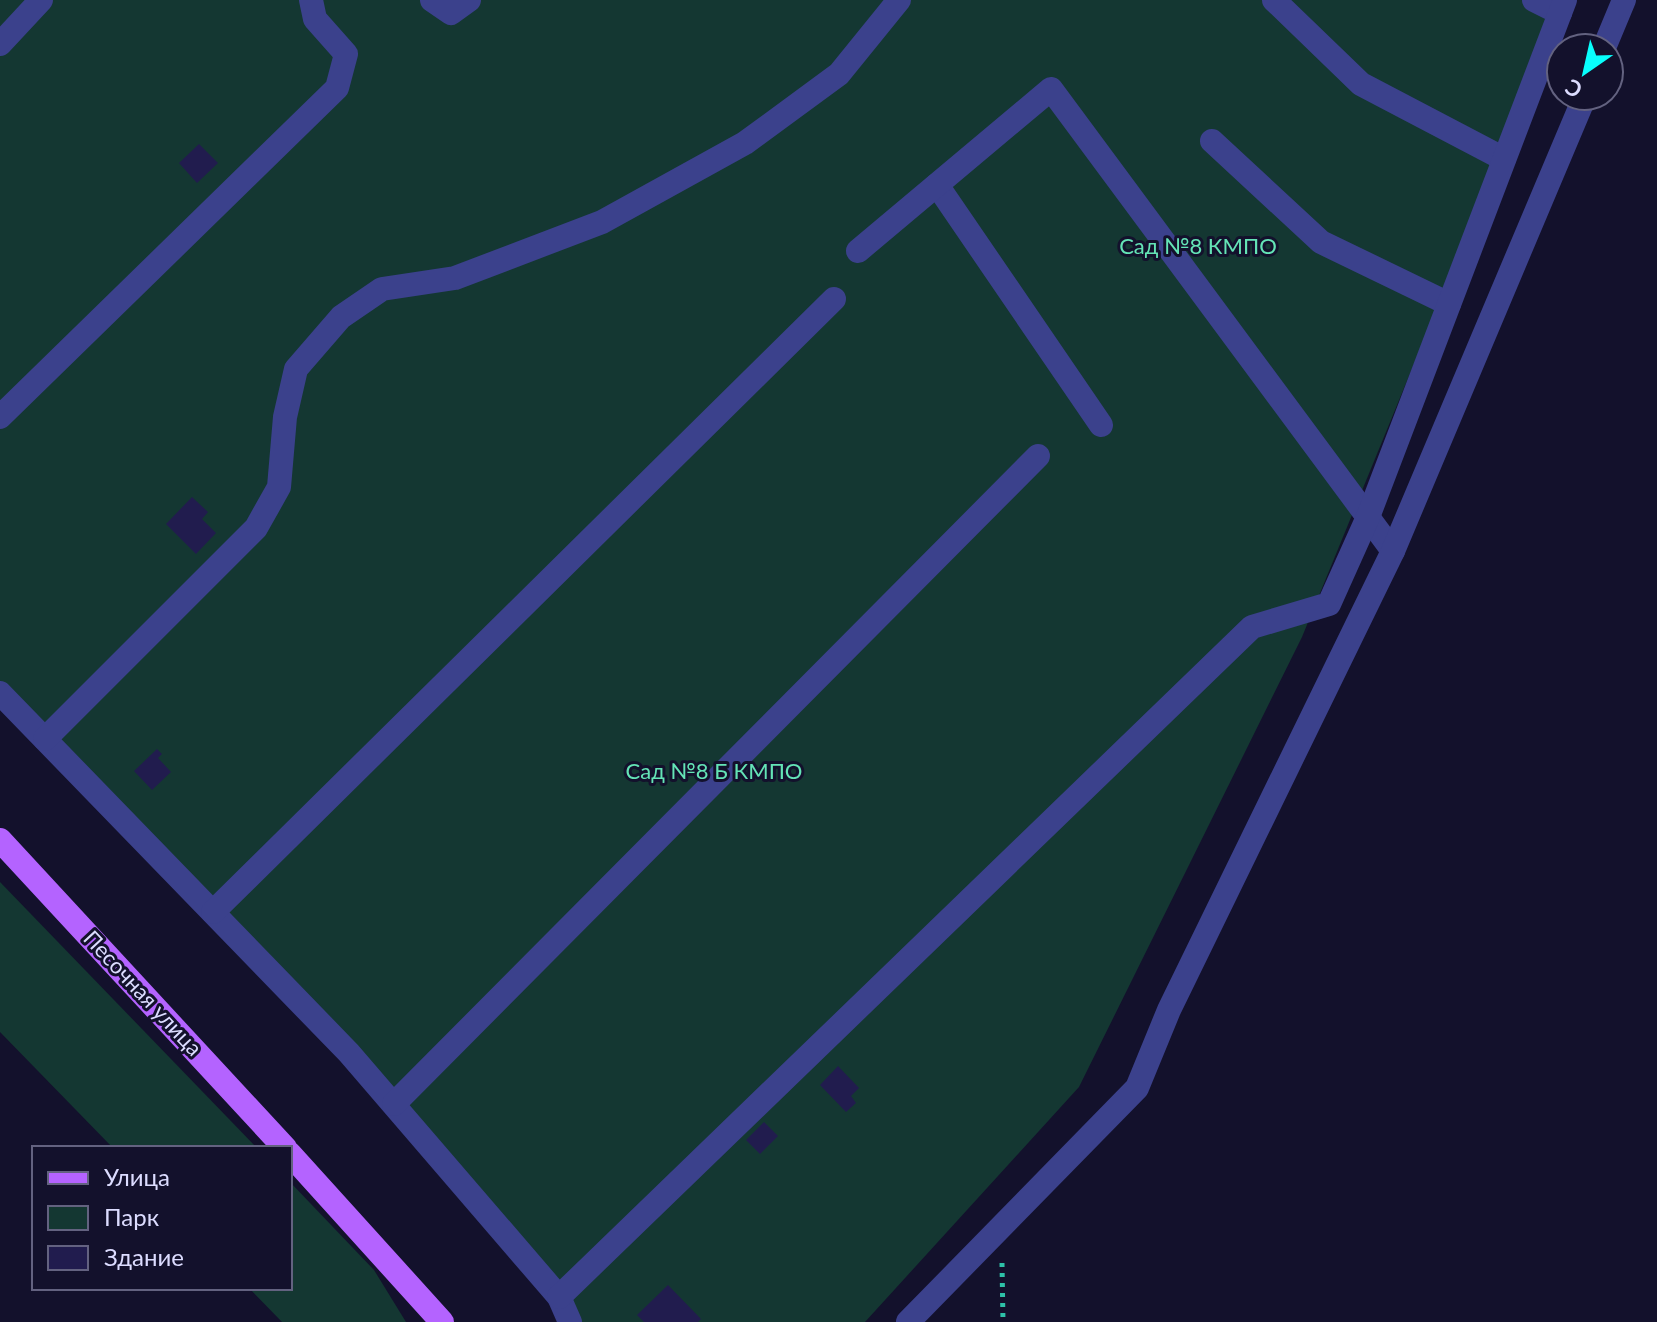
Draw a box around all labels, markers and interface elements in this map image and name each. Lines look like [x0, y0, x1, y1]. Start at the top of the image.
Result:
north arrow [1545, 32, 1625, 112]
text: С [1560, 73, 1587, 104]
park label: Сад №8 КМПО [1119, 232, 1277, 259]
park label: Сад №8 Б КМПО [626, 757, 802, 784]
street label: Песочная улица [78, 924, 208, 1061]
legend [32, 1146, 292, 1290]
text: Улица [104, 1162, 170, 1191]
text: Парк [104, 1202, 160, 1231]
text: Здание [104, 1242, 184, 1271]

